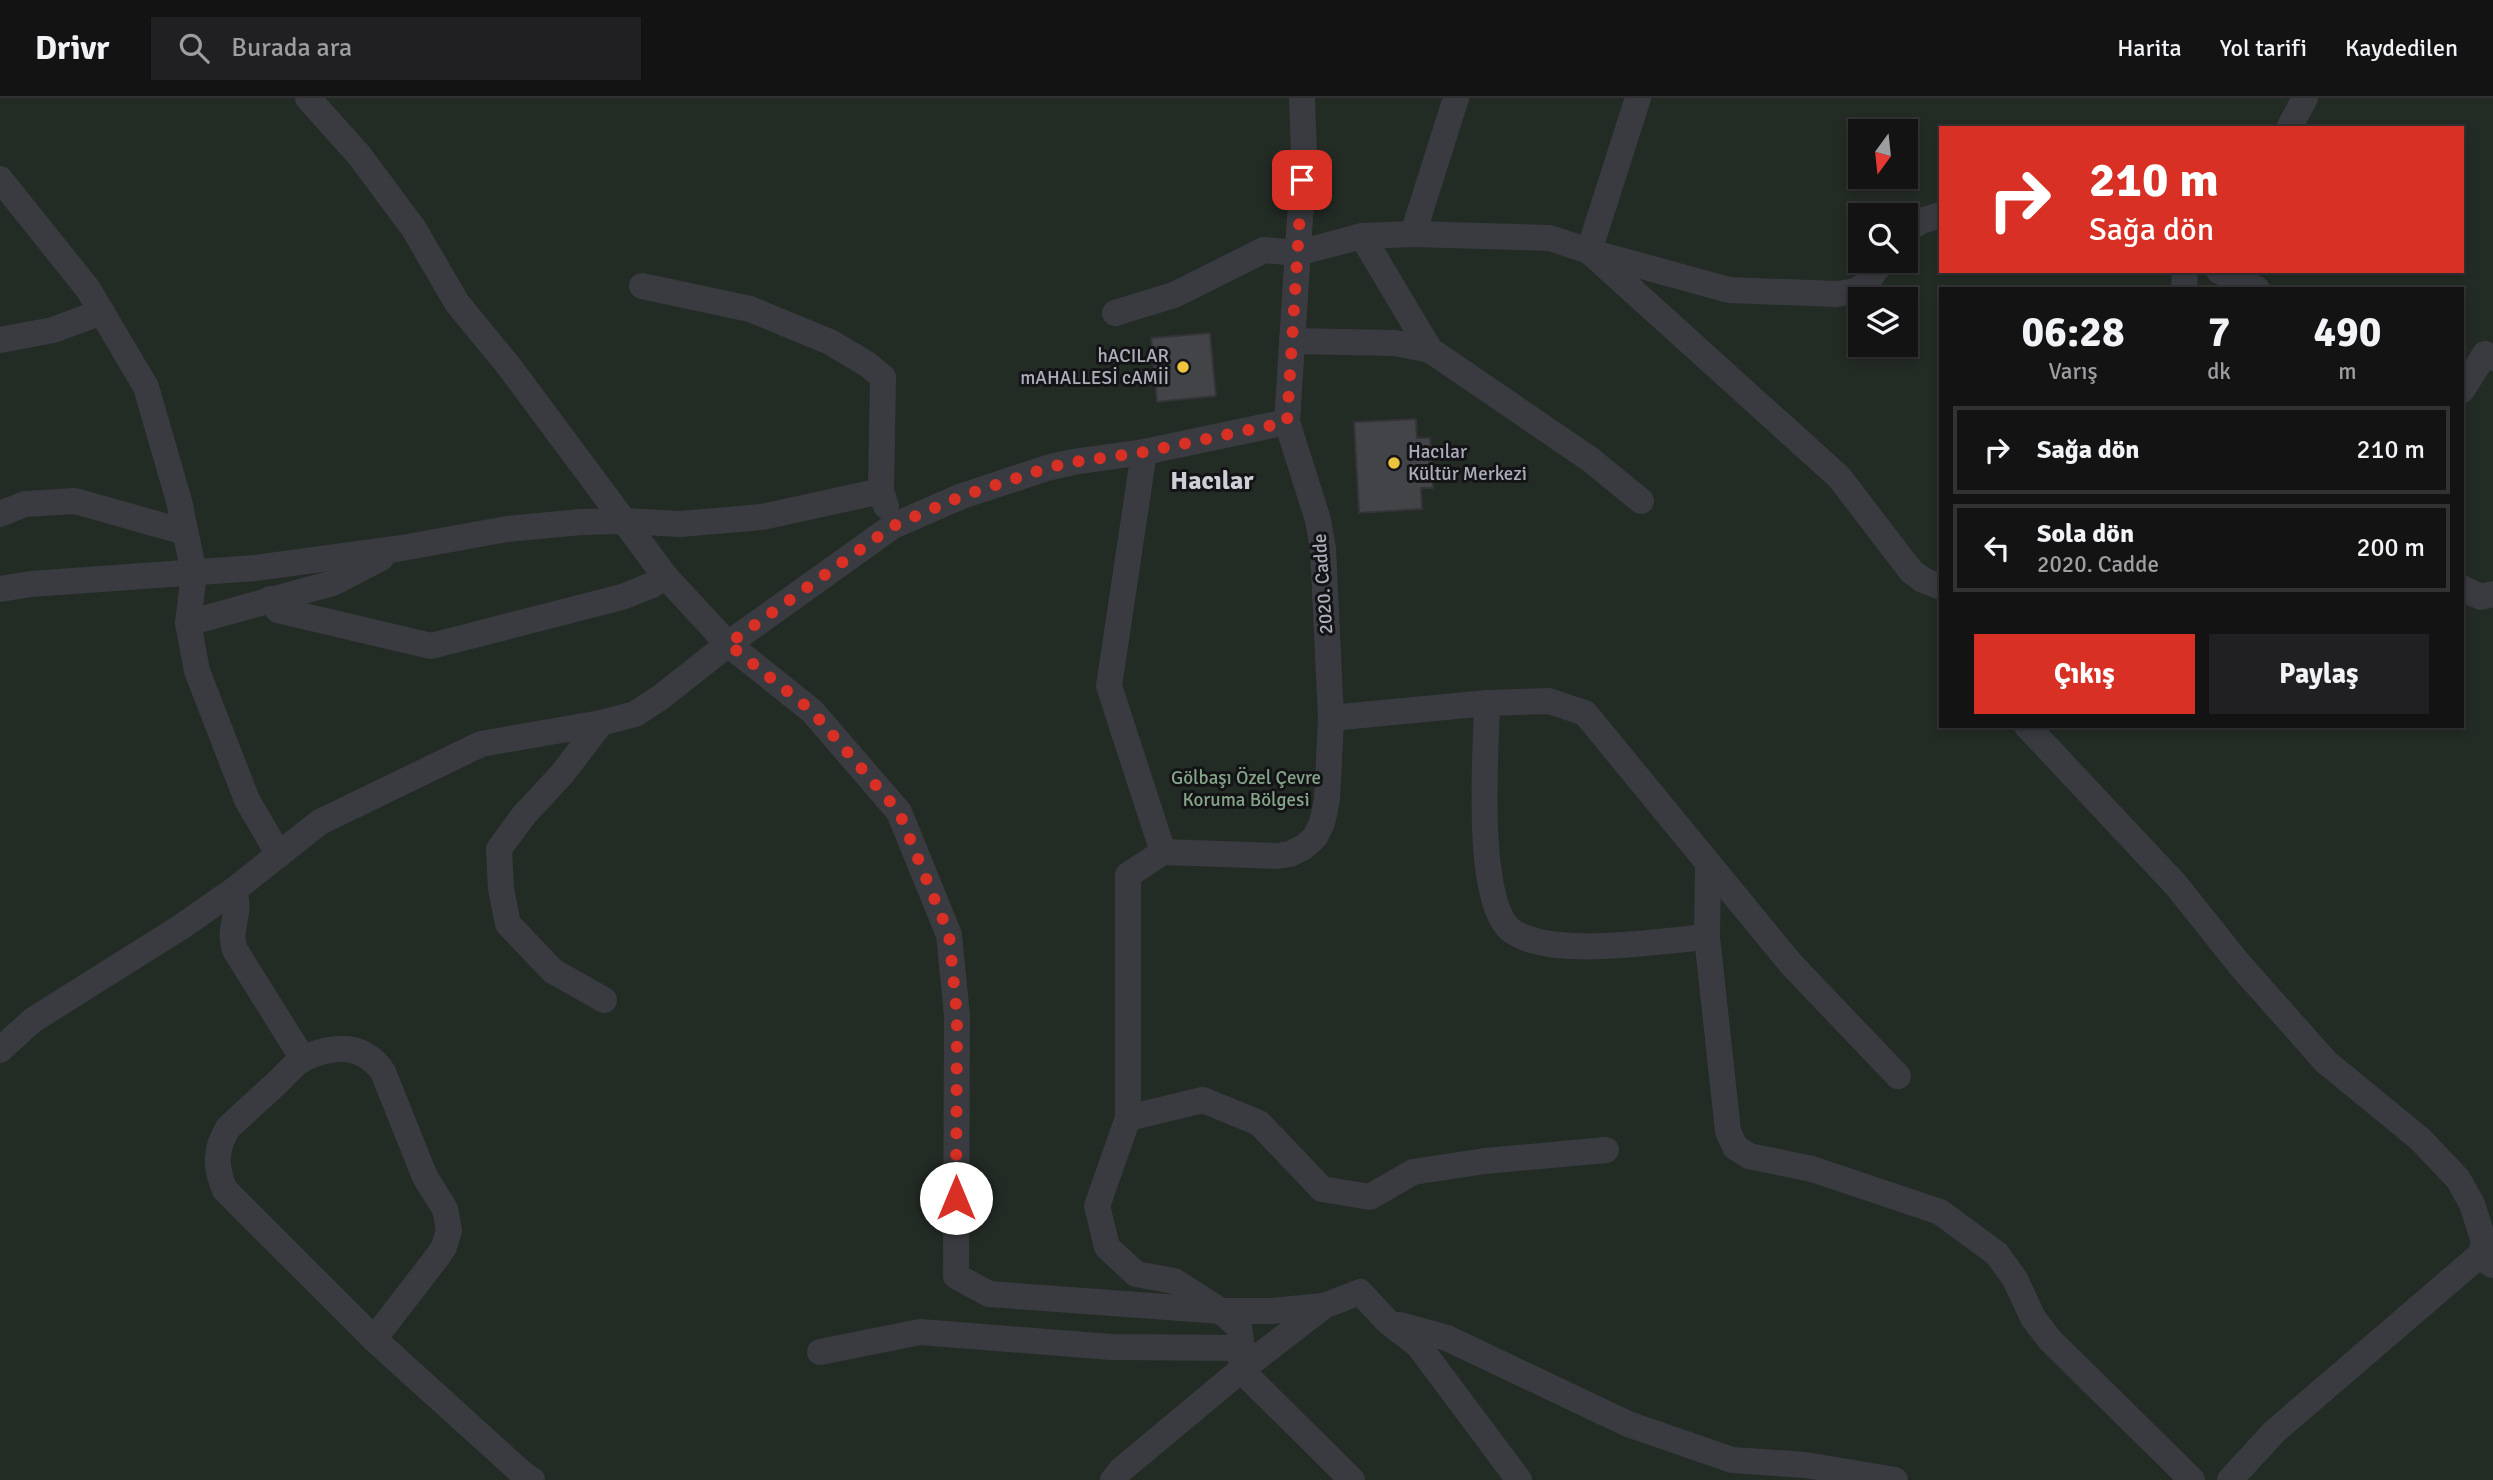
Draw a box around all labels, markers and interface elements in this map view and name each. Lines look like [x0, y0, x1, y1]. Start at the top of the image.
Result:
search box [151, 17, 641, 80]
text: Drivr [35, 28, 109, 69]
icon: search [175, 29, 213, 67]
text: Burada ara [231, 32, 352, 64]
text: Harita [2117, 33, 2182, 63]
text: Yol tarifi [2220, 33, 2307, 63]
text: Kaydedilen [2345, 33, 2458, 63]
north arrow [1848, 119, 1918, 189]
map controls [1848, 119, 1918, 357]
pin [1272, 150, 1332, 210]
text: 210 m [2089, 150, 2219, 210]
icon: right [1974, 154, 2065, 245]
icon: arrive [1283, 161, 1321, 199]
button: search [1848, 203, 1918, 273]
text: Sağa dön [2089, 210, 2214, 249]
button: layers [1848, 287, 1918, 357]
text: 06:28 [2022, 307, 2125, 358]
text: 7 [2208, 307, 2230, 358]
text: 490 [2313, 307, 2381, 358]
place label: hACILAR mAHALLESİ cAMİİ [1020, 344, 1169, 390]
text: Varış [2049, 357, 2098, 386]
text: dk [2207, 357, 2231, 386]
text: m [2338, 357, 2357, 386]
marker: hACILAR mAHALLESİ cAMİİ [1175, 359, 1191, 375]
icon: right [1978, 431, 2016, 469]
text: Sağa dön [2037, 434, 2140, 466]
text: 210 m [2356, 434, 2425, 466]
place label: Hacılar Kültür Merkezi [1408, 440, 1527, 486]
marker: Hacılar Kültür Merkezi [1386, 455, 1402, 471]
district label: Hacılar [1170, 465, 1254, 497]
text: Sola dön [2037, 518, 2134, 550]
icon: left [1978, 529, 2016, 567]
text: 200 m [2356, 532, 2425, 564]
street label: 2020. Cadde [1308, 533, 1338, 635]
text: 2020. Cadde [2037, 550, 2159, 579]
button: Çıkış [1974, 634, 2195, 714]
button: Paylaş [2209, 634, 2429, 714]
park label: Gölbaşı Özel Çevre Koruma Bölgesi [1171, 766, 1321, 812]
position arrow [919, 1161, 993, 1235]

